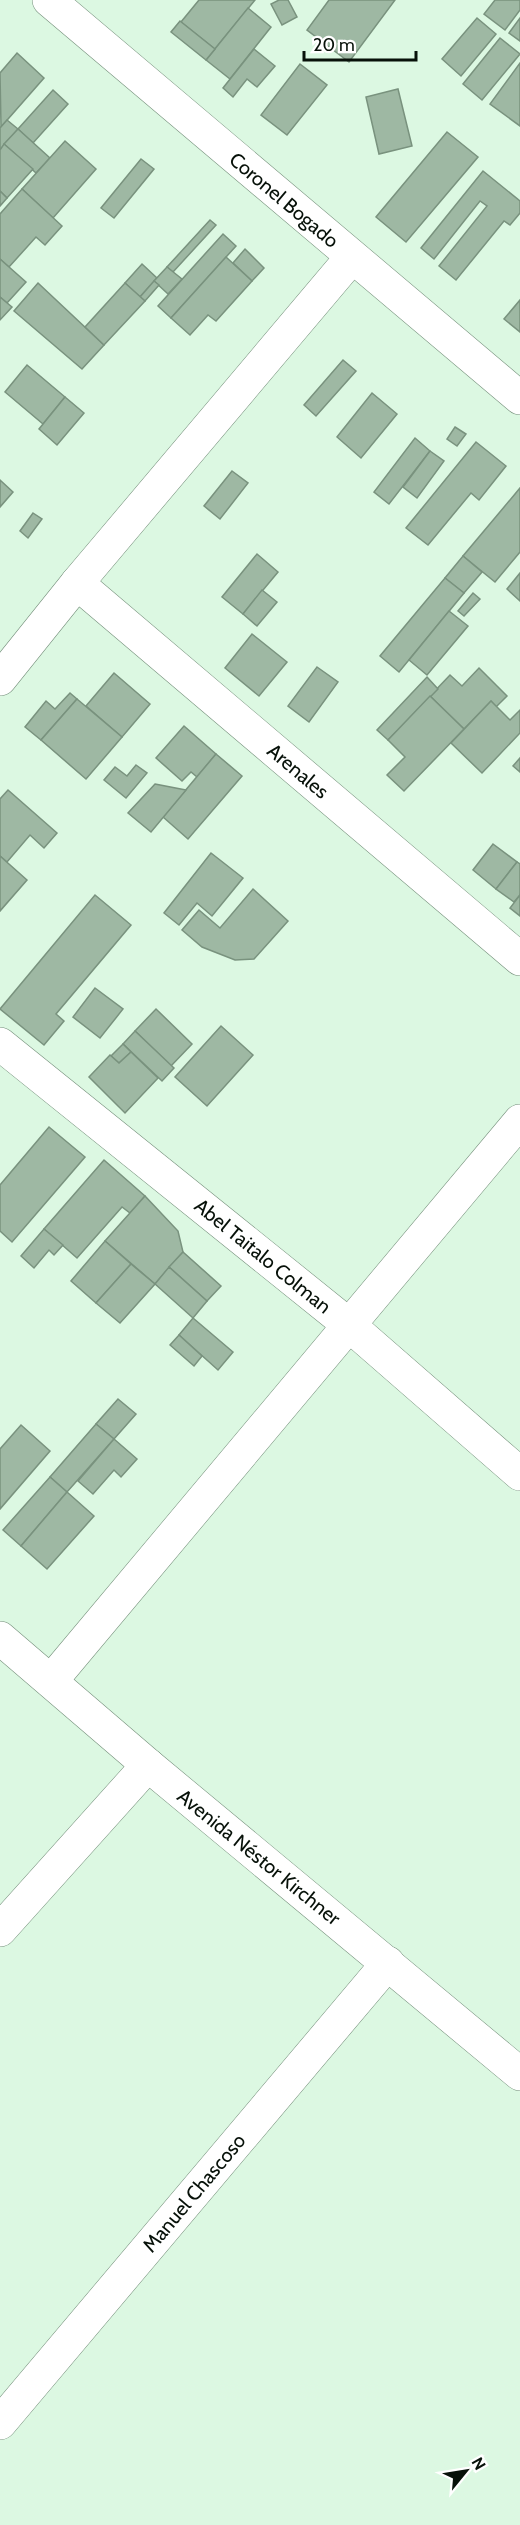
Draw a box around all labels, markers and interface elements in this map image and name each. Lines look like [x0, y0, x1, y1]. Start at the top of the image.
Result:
scale bar [304, 24, 416, 62]
text: 20 m [313, 34, 355, 56]
street label: Coronel Bogado [224, 147, 344, 253]
street label: Arenales [262, 738, 334, 804]
street label: Abel Taitalo Colman [190, 1194, 336, 1318]
street label: Avenida Néstor Kirchner [173, 1784, 346, 1931]
street label: Manuel Chascoso [138, 2129, 250, 2257]
north arrow [436, 2441, 496, 2501]
text: N [468, 2454, 490, 2473]

